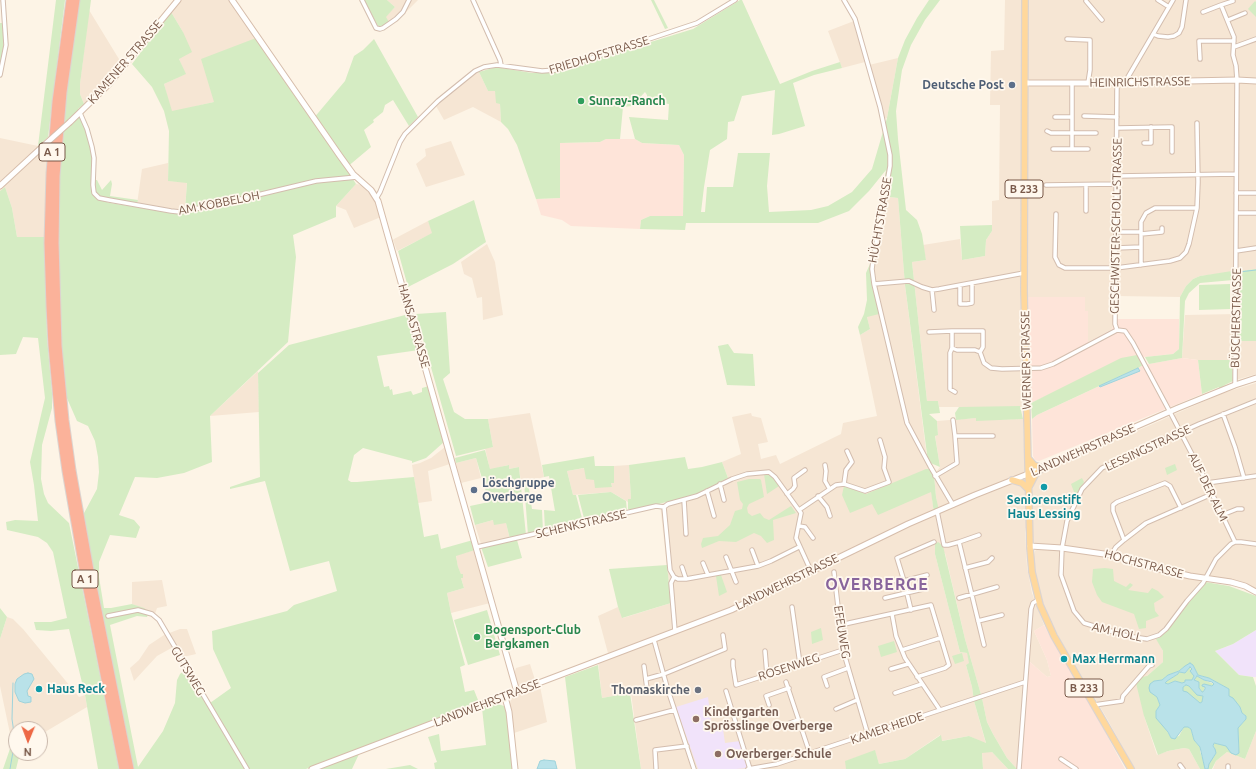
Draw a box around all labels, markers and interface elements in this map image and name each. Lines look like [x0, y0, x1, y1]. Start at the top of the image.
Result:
street label: KAMENER STRASSE [85, 17, 165, 107]
street label: FRIEDHOFSTRASSE [547, 33, 651, 77]
street label: HEINRICHSTRASSE [1089, 74, 1191, 90]
place label: Deutsche Post [922, 78, 1004, 92]
marker: Deutsche Post [1007, 80, 1017, 90]
place label: Sunray-Ranch [589, 94, 665, 108]
marker: Sunray-Ranch [576, 96, 586, 106]
street label: GESCHWISTER-SCHOLL-STRASSE [1107, 138, 1125, 314]
road number: A 1 [39, 143, 65, 161]
street label: HÜCHTSTRASSE [865, 176, 895, 264]
road number: B 233 [1005, 180, 1043, 198]
street label: AM KOBBELOH [177, 188, 261, 218]
street label: BÜSCHERSTRASSE [1228, 268, 1244, 368]
street label: HANSASTRASSE [395, 282, 433, 370]
street label: WERNER STRASSE [1018, 310, 1034, 410]
street label: LANDWEHRSTRASSE [1028, 420, 1138, 480]
street label: LESSINGSTRASSE [1103, 422, 1193, 474]
street label: AUF DER ALM [1185, 450, 1231, 524]
place label: Löschgruppe Overberge [482, 476, 555, 504]
marker: Seniorenstift Haus Lessing [1039, 482, 1049, 492]
marker: Löschgruppe Overberge [469, 485, 479, 495]
place label: Seniorenstift Haus Lessing [1007, 493, 1081, 521]
street label: SCHENKSTRASSE [534, 507, 628, 541]
street label: HOCHSTRASSE [1103, 547, 1185, 581]
street label: LANDWEHRSTRASSE [733, 551, 841, 613]
road number: A 1 [72, 570, 98, 588]
district label: OVERBERGE [825, 575, 929, 595]
street label: EFEUWEG [831, 604, 853, 660]
street label: AM HOLL [1091, 619, 1143, 645]
place label: Bogensport-Club Bergkamen [485, 623, 581, 651]
marker: Bogensport-Club Bergkamen [472, 632, 482, 642]
street label: GUTSWEG [168, 644, 208, 698]
street label: ROSENWEG [756, 650, 822, 684]
place label: Max Herrmann [1072, 652, 1155, 666]
marker: Max Herrmann [1059, 654, 1069, 664]
street label: LANDWEHRSTRASSE [432, 676, 542, 730]
road number: B 233 [1065, 679, 1103, 697]
place label: Haus Reck [47, 682, 105, 696]
place label: Thomaskirche [611, 683, 690, 697]
marker: Haus Reck [34, 684, 44, 694]
marker: Thomaskirche [693, 685, 703, 695]
place label: Kindergarten Sprösslinge Overberge [704, 705, 833, 733]
street label: KAMER HEIDE [849, 709, 925, 747]
marker: Kindergarten Sprösslinge Overberge [691, 714, 701, 724]
north arrow [8, 721, 48, 761]
text: N [24, 746, 32, 758]
place label: Overberger Schule [726, 747, 832, 761]
marker: Overberger Schule [713, 749, 723, 759]

